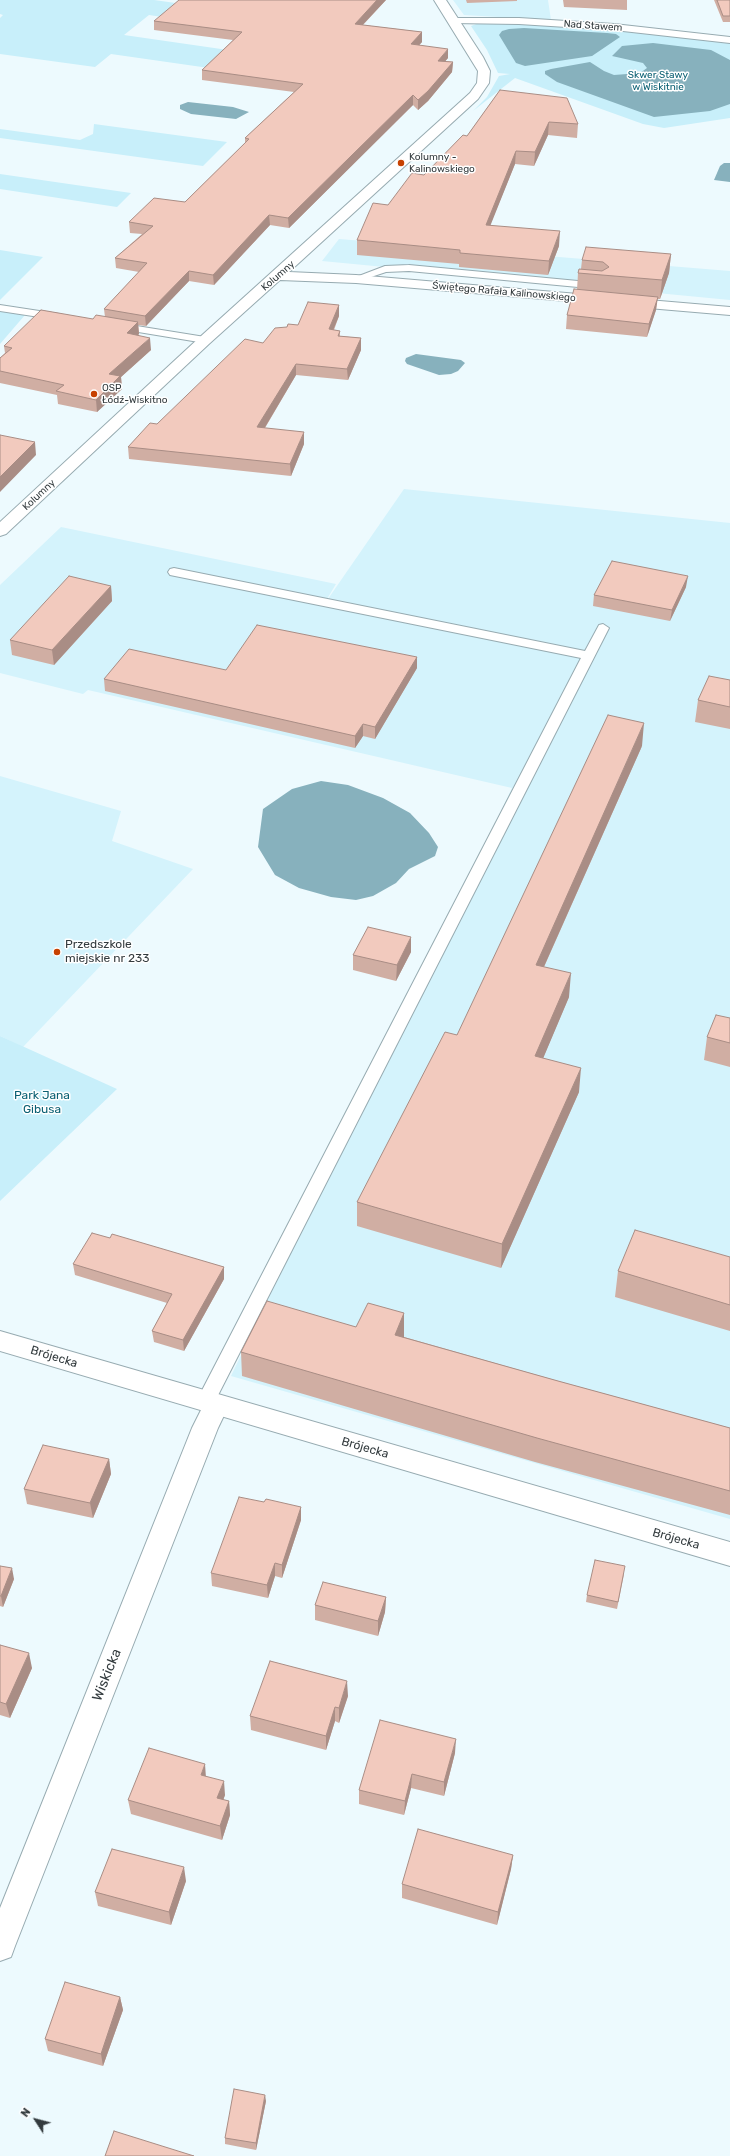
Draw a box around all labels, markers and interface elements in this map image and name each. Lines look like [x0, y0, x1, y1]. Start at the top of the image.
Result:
street label: Nad Stawem [563, 18, 623, 34]
park label: Skwer Stawy w Wiskitnie [628, 69, 688, 92]
place label: Kolumny - Kalinowskiego [409, 151, 475, 174]
marker: Kolumny - Kalinowskiego [396, 158, 406, 168]
street label: Kolumny [259, 258, 297, 294]
street label: Świętego Rafała Kalinowskiego [432, 280, 576, 304]
place label: OSP Łódź-Wiskitno [102, 382, 168, 406]
marker: OSP Łódź-Wiskitno [89, 389, 99, 399]
street label: Kolumny [20, 477, 58, 513]
place label: Przedszkole miejskie nr 233 [65, 938, 149, 966]
marker: Przedszkole miejskie nr 233 [52, 947, 62, 957]
park label: Park Jana Gibusa [14, 1089, 70, 1117]
street label: Brójecka [29, 1343, 79, 1371]
street label: Brójecka [340, 1434, 390, 1462]
street label: Brójecka [651, 1525, 701, 1553]
street label: Wiskicka [89, 1646, 125, 1704]
north arrow [16, 2100, 56, 2140]
text: N [18, 2106, 33, 2120]

